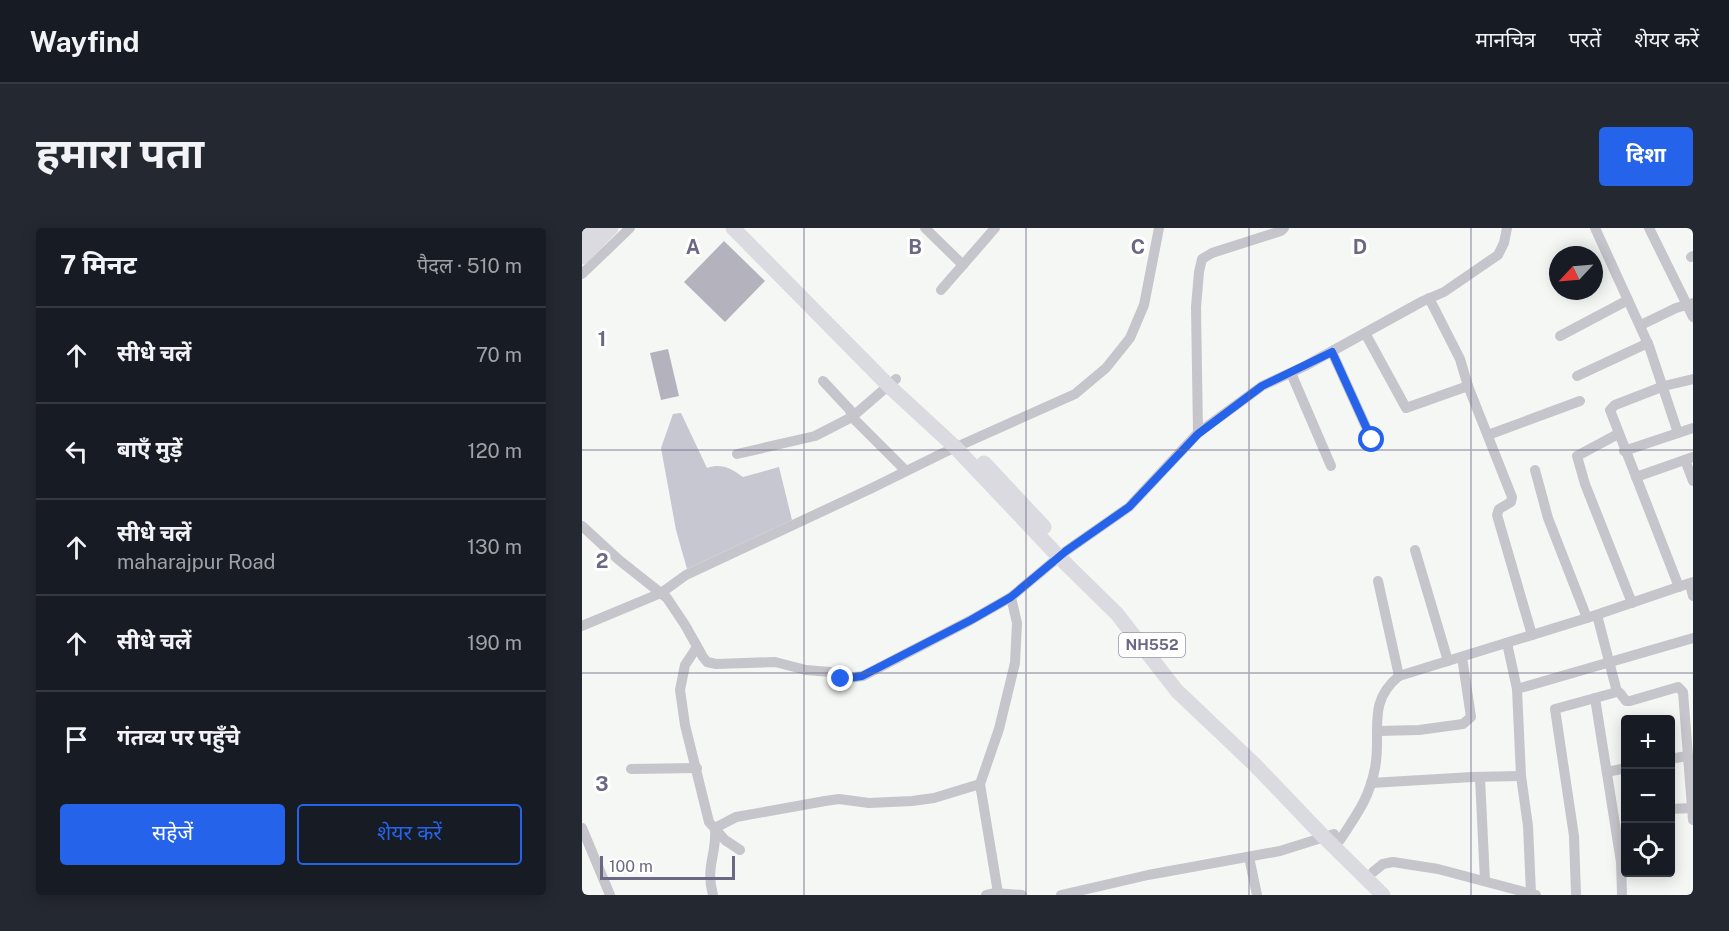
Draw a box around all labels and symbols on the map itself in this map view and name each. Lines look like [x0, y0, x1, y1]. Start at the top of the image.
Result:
text: A [686, 235, 700, 259]
text: B [908, 235, 922, 259]
text: C [1131, 235, 1145, 259]
text: D [1353, 235, 1367, 259]
north arrow [1549, 246, 1603, 300]
text: 1 [598, 327, 606, 351]
route start [1358, 426, 1384, 452]
text: 2 [596, 549, 608, 573]
road number: NH552 [1119, 633, 1185, 657]
route end [827, 665, 853, 691]
text: 3 [595, 772, 609, 796]
scale bar [600, 853, 735, 880]

